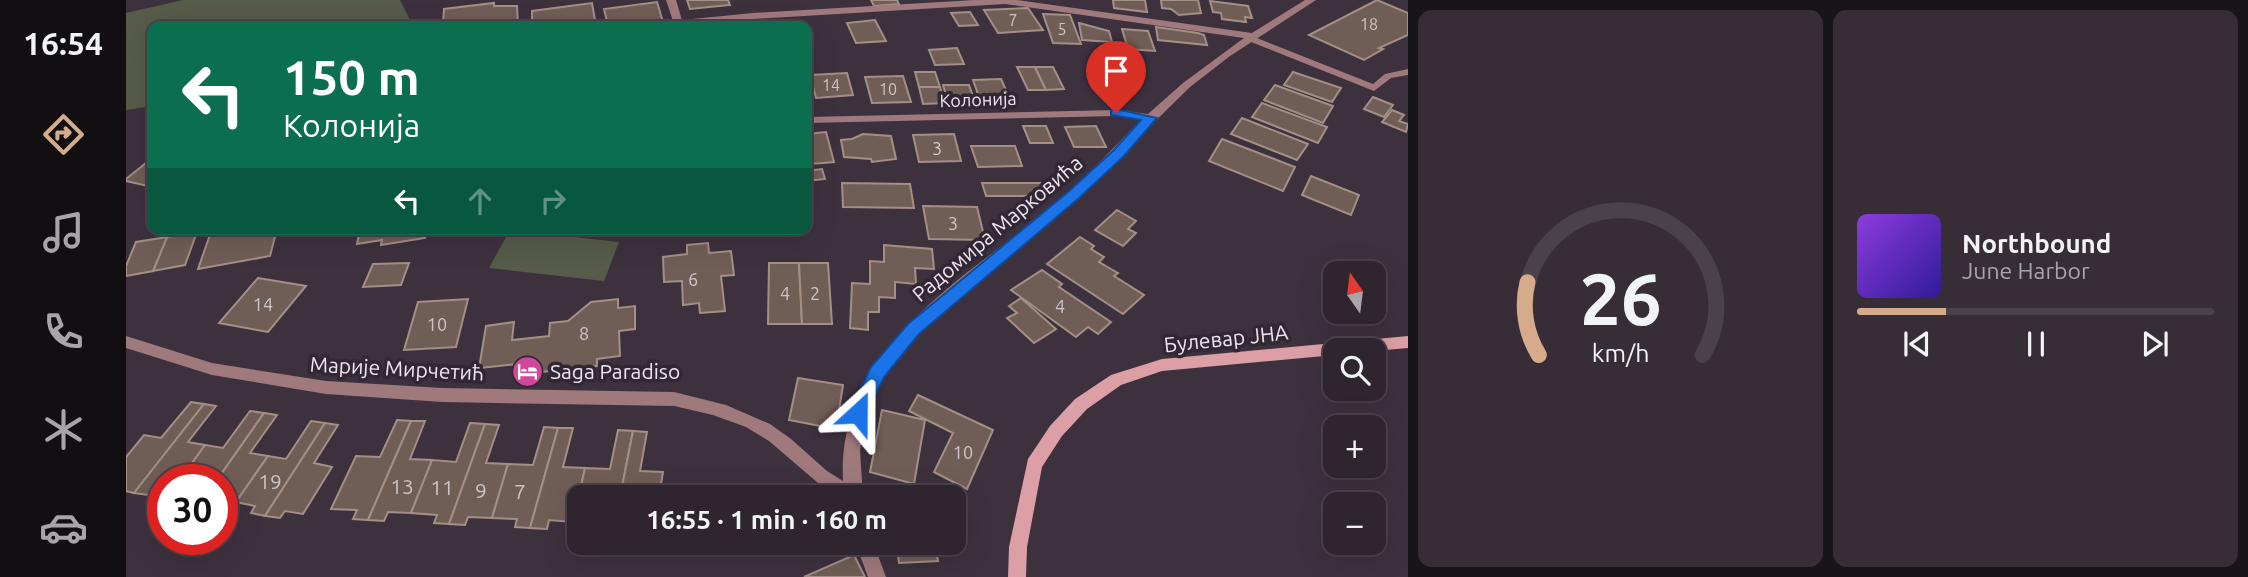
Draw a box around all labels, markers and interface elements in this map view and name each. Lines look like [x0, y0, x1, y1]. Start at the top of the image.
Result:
house number: 7 [1008, 11, 1018, 29]
house number: 18 [1360, 15, 1378, 33]
house number: 5 [1057, 20, 1067, 38]
text: 16:54 [23, 25, 103, 61]
pin [1086, 41, 1146, 113]
icon: left [168, 49, 259, 140]
text: 150 m [283, 49, 420, 104]
icon: arrive [1097, 52, 1135, 90]
house number: 14 [822, 76, 840, 94]
house number: 10 [879, 80, 897, 98]
street label: Колонија [939, 88, 1017, 110]
text: Колонија [283, 107, 420, 143]
icon: directions [39, 110, 88, 159]
house number: 3 [932, 138, 942, 158]
street label: Радомира Марковића [907, 150, 1087, 306]
icon: left [388, 182, 426, 220]
icon: ahead [461, 182, 499, 220]
icon: right [534, 182, 572, 220]
icon: music [39, 208, 88, 257]
house number: 3 [948, 213, 958, 233]
text: Northbound [1962, 229, 2111, 258]
text: 26 [1579, 257, 1662, 339]
text: June Harbor [1962, 258, 2090, 283]
north arrow [1323, 261, 1386, 324]
map controls [1323, 261, 1386, 555]
house number: 6 [688, 269, 698, 289]
house number: 4 [780, 283, 790, 303]
house number: 2 [810, 283, 820, 303]
house number: 14 [253, 294, 273, 314]
house number: 4 [1055, 296, 1065, 316]
icon: phone [39, 307, 88, 356]
house number: 10 [427, 314, 447, 334]
street label: Булевар ЈНА [1163, 320, 1290, 356]
house number: 8 [579, 323, 589, 343]
icon: previous [1898, 325, 1936, 363]
icon: pause [2017, 325, 2055, 363]
icon: next [2136, 325, 2174, 363]
button: search [1323, 338, 1386, 401]
text: km/h [1592, 338, 1649, 366]
street label: Марије Мирчетић [309, 351, 485, 385]
hotel icon: Saga Paradiso [510, 354, 544, 388]
place label: Saga Paradiso [550, 359, 680, 383]
position arrow [821, 376, 895, 450]
icon: climate [39, 405, 88, 454]
button: + [1323, 415, 1386, 478]
house number: 10 [953, 442, 973, 462]
speed limit sign: 30 [147, 464, 238, 555]
house number: 19 [258, 469, 282, 493]
house number: 13 [390, 474, 414, 498]
house number: 11 [430, 475, 454, 499]
house number: 9 [475, 478, 487, 502]
house number: 7 [514, 479, 526, 503]
button: − [1323, 492, 1386, 555]
icon: car [39, 503, 88, 552]
text: 16:55 · 1 min · 160 m [646, 505, 887, 534]

